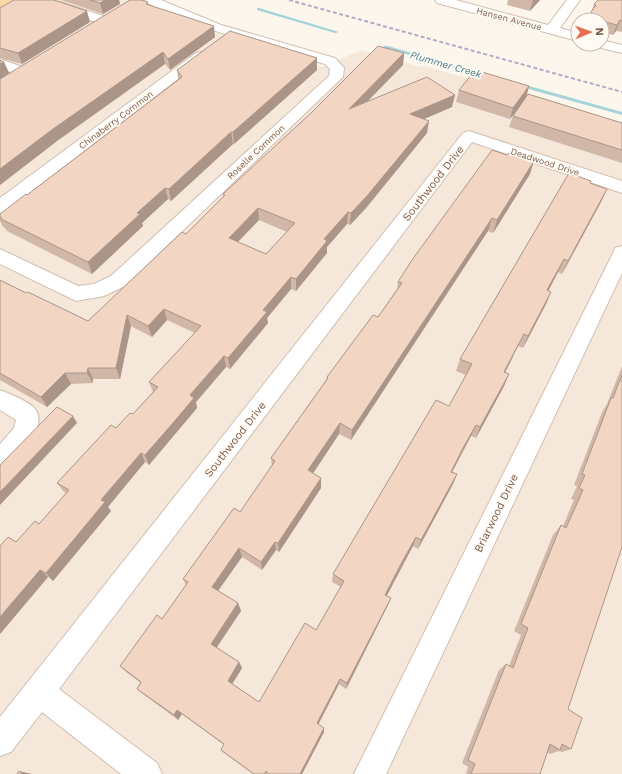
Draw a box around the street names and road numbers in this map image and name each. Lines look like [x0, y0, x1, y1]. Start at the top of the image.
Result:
street label: Hansen Avenue [475, 5, 543, 33]
street label: Chinaberry Common [77, 89, 155, 151]
street label: Roselle Common [225, 123, 287, 181]
street label: Southwood Drive [400, 143, 467, 224]
street label: Deadwood Drive [509, 146, 581, 178]
street label: Southwood Drive [202, 399, 269, 480]
street label: Briarwood Drive [472, 472, 521, 555]

